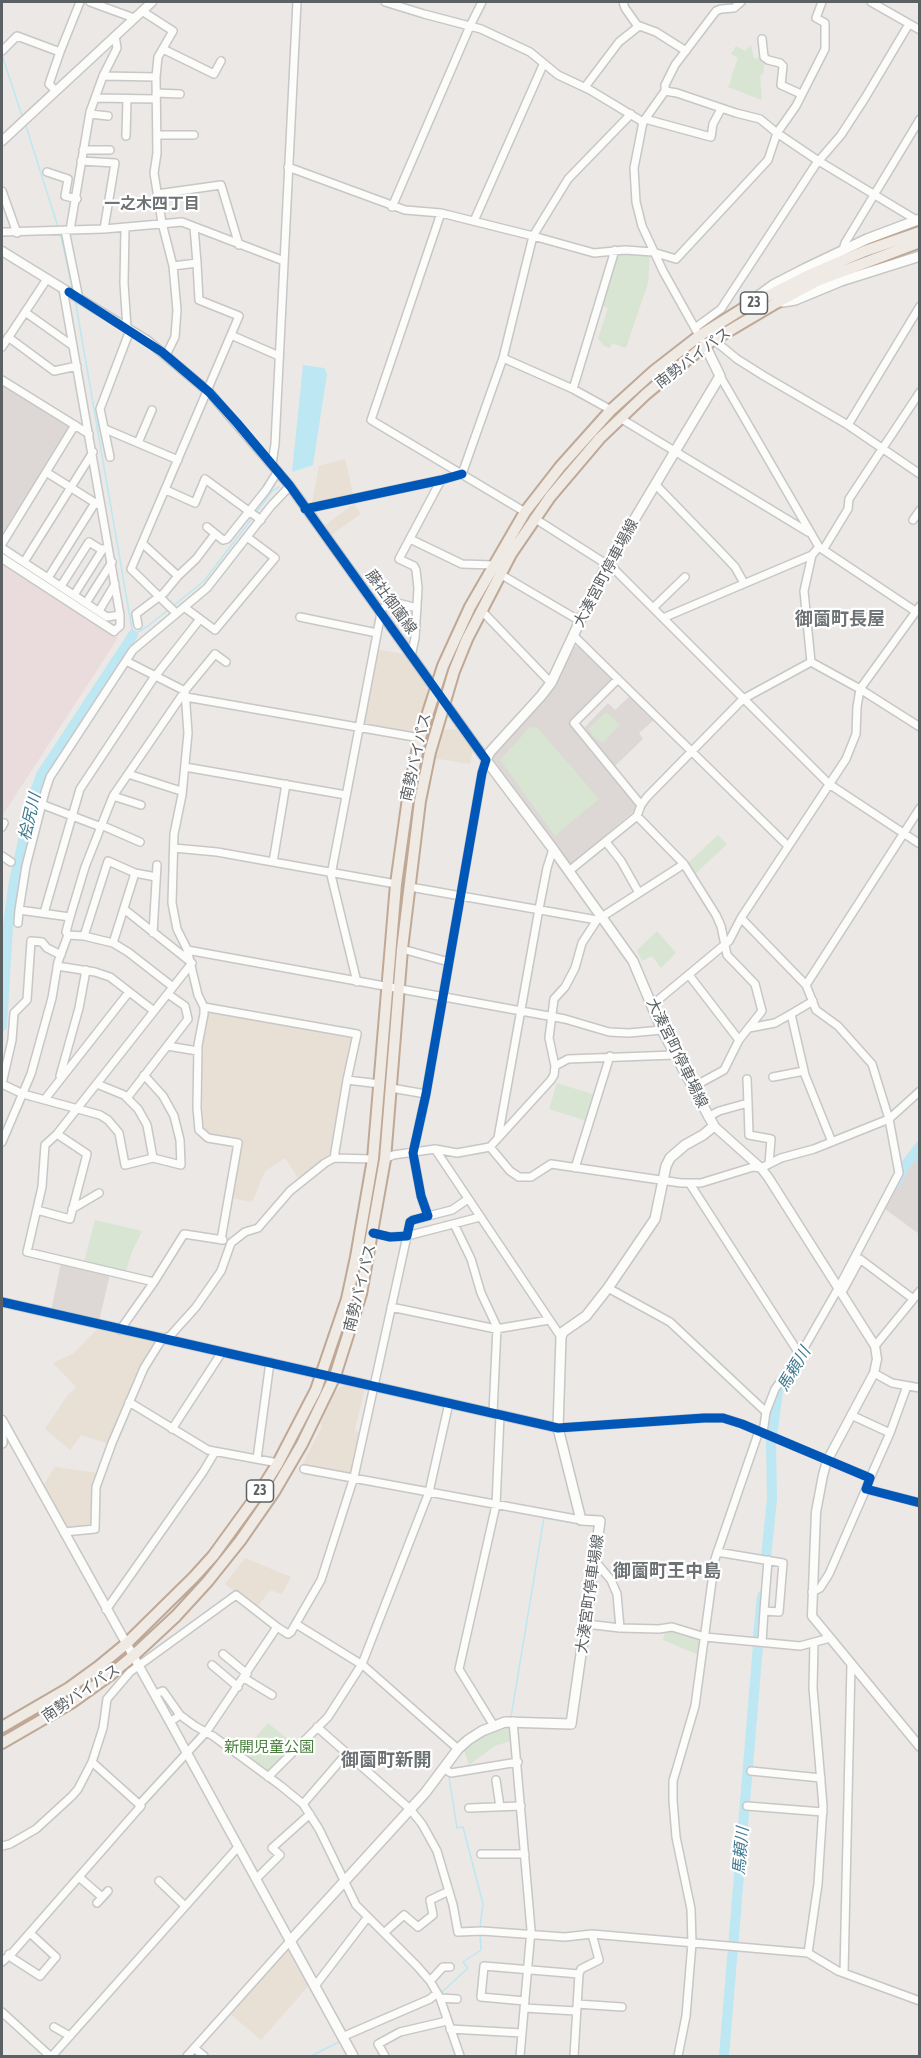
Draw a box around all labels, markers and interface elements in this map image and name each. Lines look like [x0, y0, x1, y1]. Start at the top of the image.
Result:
district label: 一之木四丁目 [104, 194, 200, 214]
road number: 23 [740, 292, 768, 314]
street label: 南勢バイパス [652, 324, 734, 392]
street label: 大湊宮町停車場線 [570, 516, 642, 630]
street label: 藤社御薗線 [362, 566, 420, 638]
district label: 御薗町長屋 [795, 608, 885, 630]
street label: 南勢バイパス [397, 711, 435, 803]
water label: 桧尻川 [15, 791, 45, 843]
street label: 大湊宮町停車場線 [643, 995, 711, 1111]
street label: 南勢バイパス [340, 1242, 380, 1334]
water label: 馬頼川 [773, 1343, 815, 1395]
road number: 23 [246, 1480, 274, 1502]
street label: 大湊宮町停車場線 [573, 1533, 607, 1655]
district label: 御薗町王中島 [613, 1560, 721, 1582]
street label: 南勢バイパス [39, 1660, 123, 1726]
park label: 新開児童公園 [224, 1738, 314, 1756]
district label: 御薗町新開 [341, 1749, 431, 1771]
water label: 馬頼川 [729, 1826, 753, 1876]

